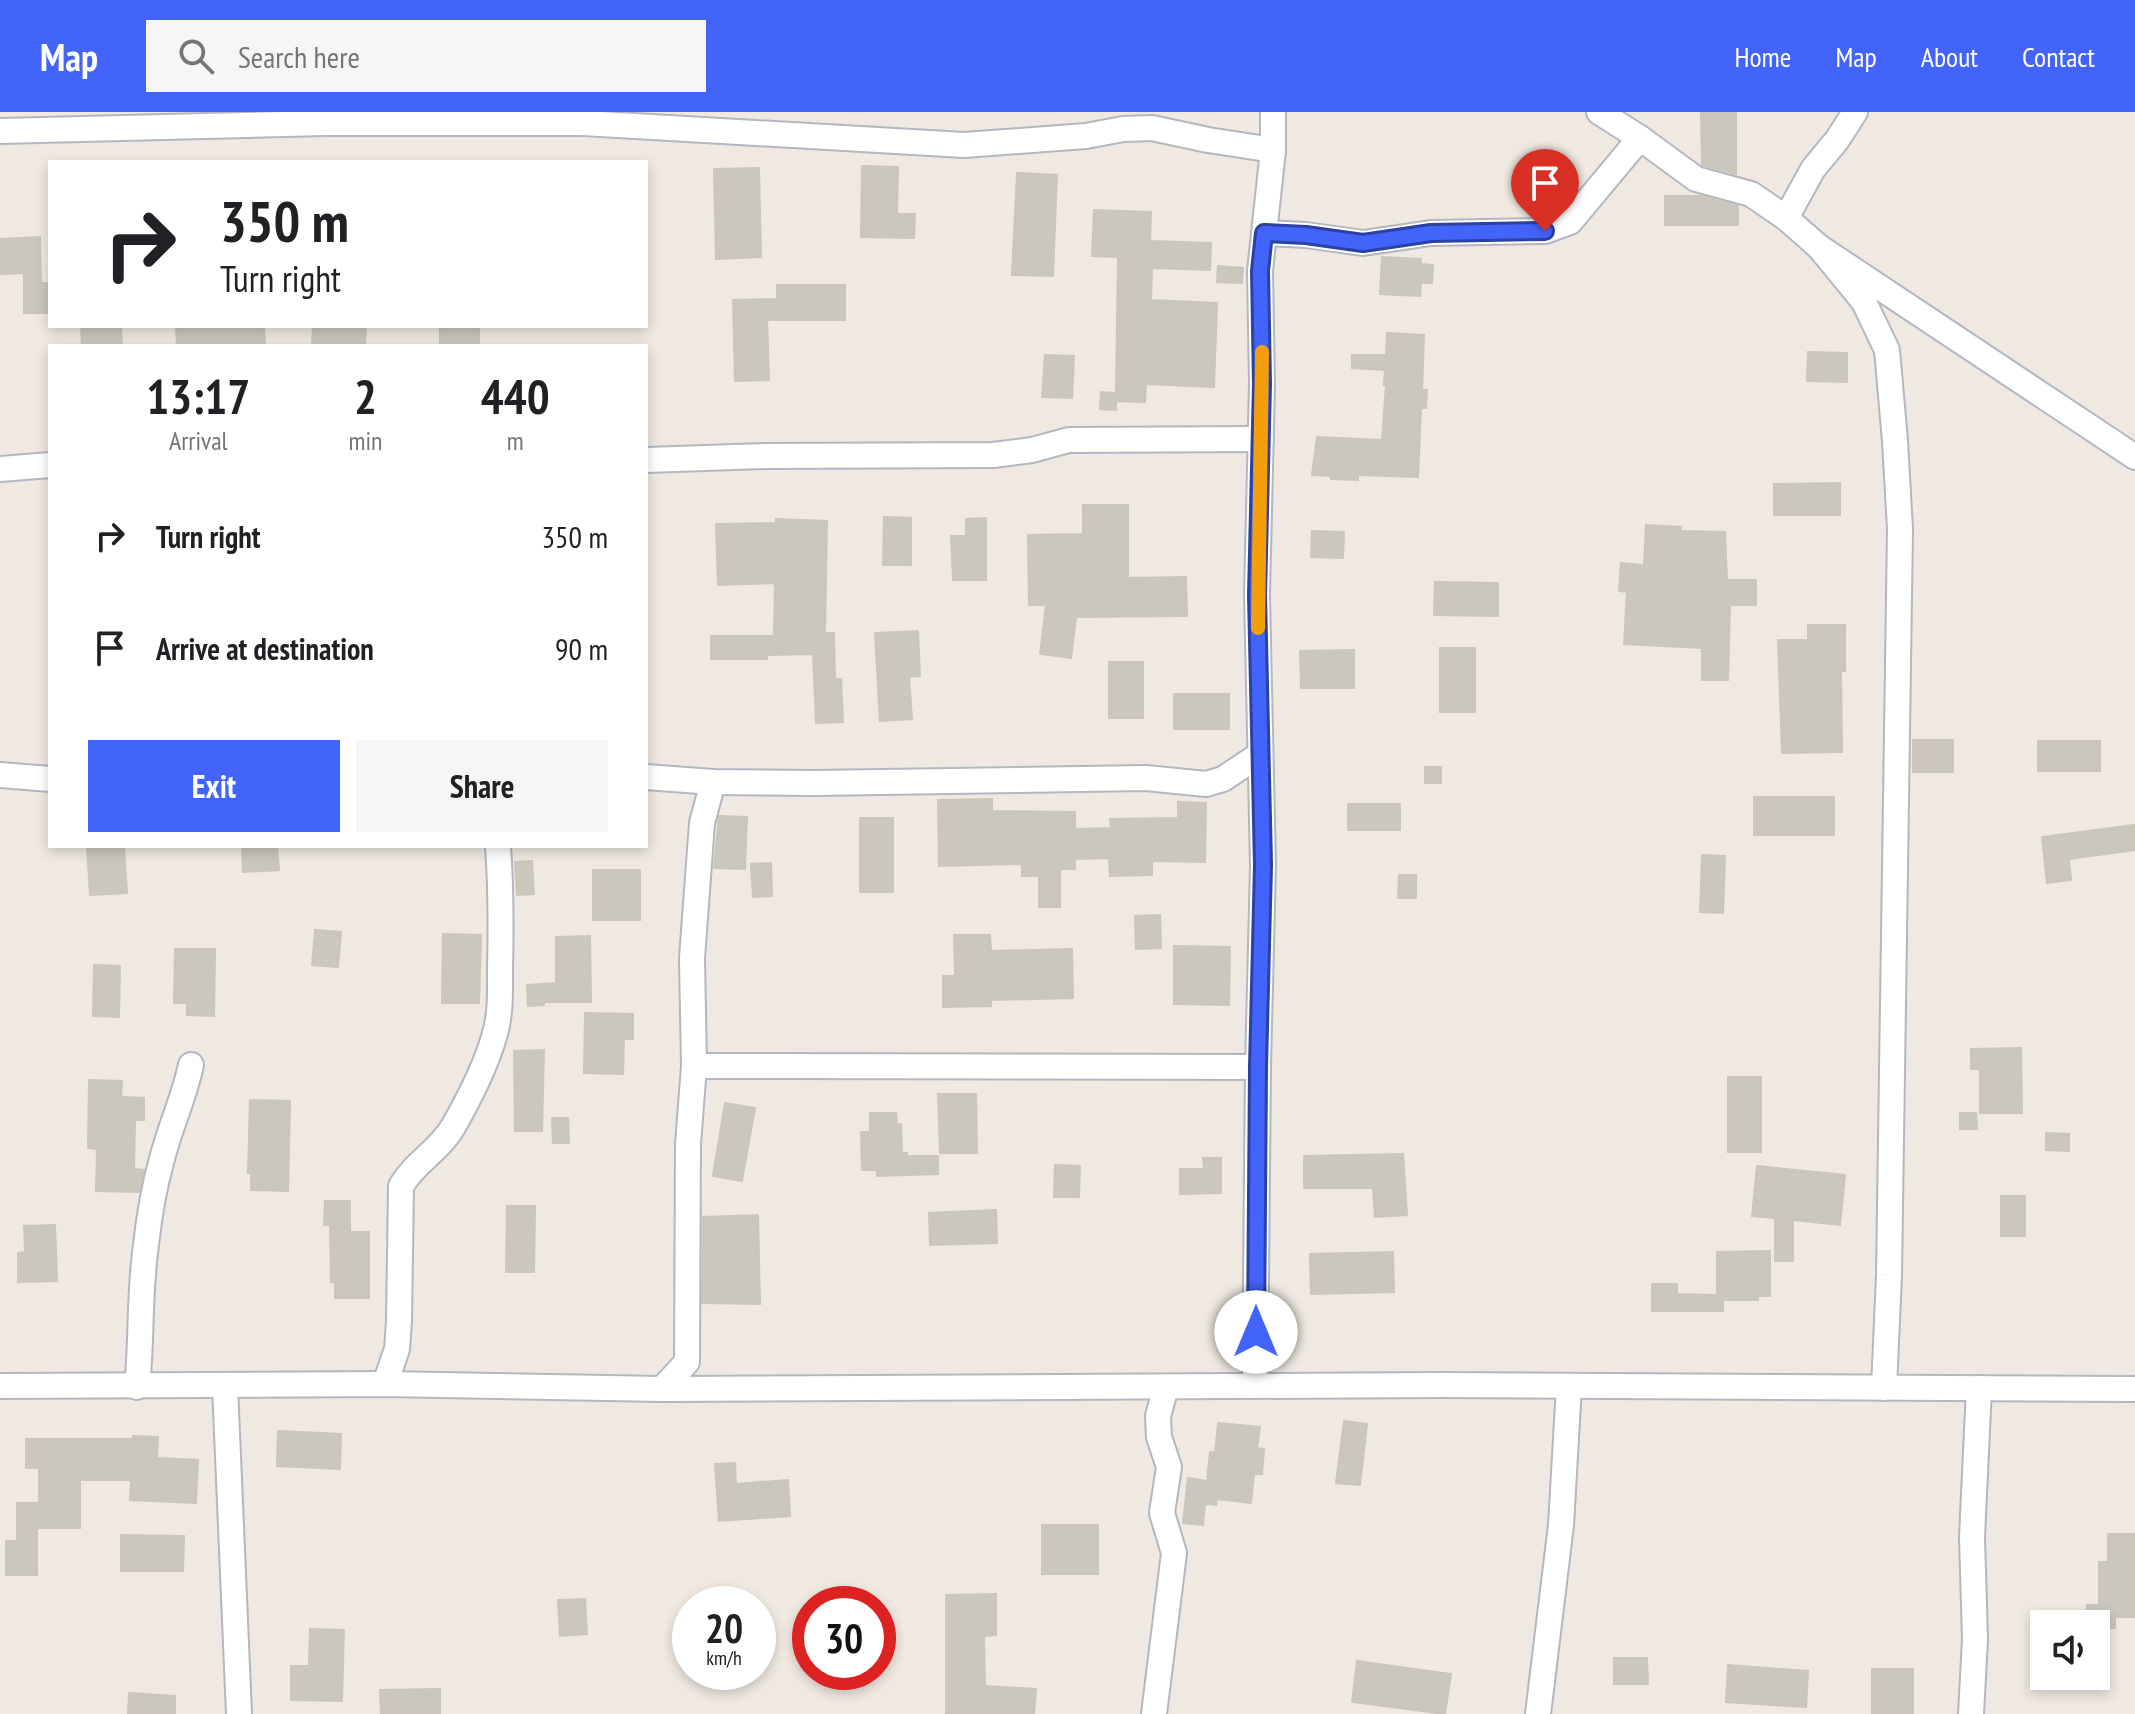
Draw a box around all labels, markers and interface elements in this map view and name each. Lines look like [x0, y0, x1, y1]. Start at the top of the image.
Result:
search box [146, 20, 706, 92]
text: Map [40, 32, 98, 81]
icon: search [174, 34, 218, 78]
text: Search here [238, 37, 360, 76]
text: Home [1735, 38, 1791, 75]
text: Map [1835, 38, 1877, 75]
text: About [1921, 38, 1978, 75]
text: Contact [2022, 38, 2095, 75]
pin [1511, 149, 1579, 231]
icon: arrive [1523, 161, 1567, 205]
text: 350 m [220, 185, 349, 257]
icon: right [88, 192, 192, 296]
text: Turn right [220, 255, 341, 302]
text: 13:17 [146, 365, 250, 427]
text: 2 [354, 365, 377, 427]
text: 440 [481, 365, 550, 427]
text: Arrival [169, 424, 228, 457]
text: min [348, 424, 382, 457]
text: m [507, 424, 524, 457]
icon: right [88, 514, 132, 558]
text: Turn right [156, 517, 260, 556]
text: 350 m [542, 517, 608, 556]
icon: arrive [88, 626, 132, 670]
text: Arrive at destination [156, 629, 374, 668]
text: 90 m [555, 629, 608, 668]
button: Exit [88, 740, 340, 832]
button: Share [356, 740, 608, 832]
position arrow [1214, 1290, 1298, 1374]
speed limit sign: 30 [792, 1586, 896, 1690]
text: 20 [705, 1602, 743, 1654]
map controls [2030, 1610, 2110, 1690]
button: sound [2030, 1610, 2110, 1690]
text: km/h [706, 1645, 742, 1671]

